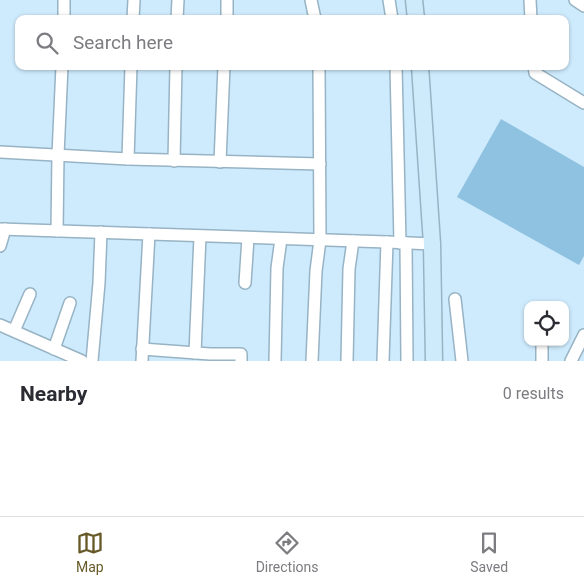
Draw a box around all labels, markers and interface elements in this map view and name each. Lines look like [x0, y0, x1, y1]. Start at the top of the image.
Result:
search box [15, 15, 569, 70]
icon: search [33, 29, 61, 57]
text: Search here [73, 31, 173, 54]
map controls [524, 301, 569, 346]
button: locate [524, 301, 569, 346]
text: Nearby [20, 382, 87, 406]
text: 0 results [503, 384, 564, 403]
tab: Map [76, 529, 104, 575]
tab: Directions [256, 529, 319, 575]
tab: Saved [470, 529, 508, 575]

